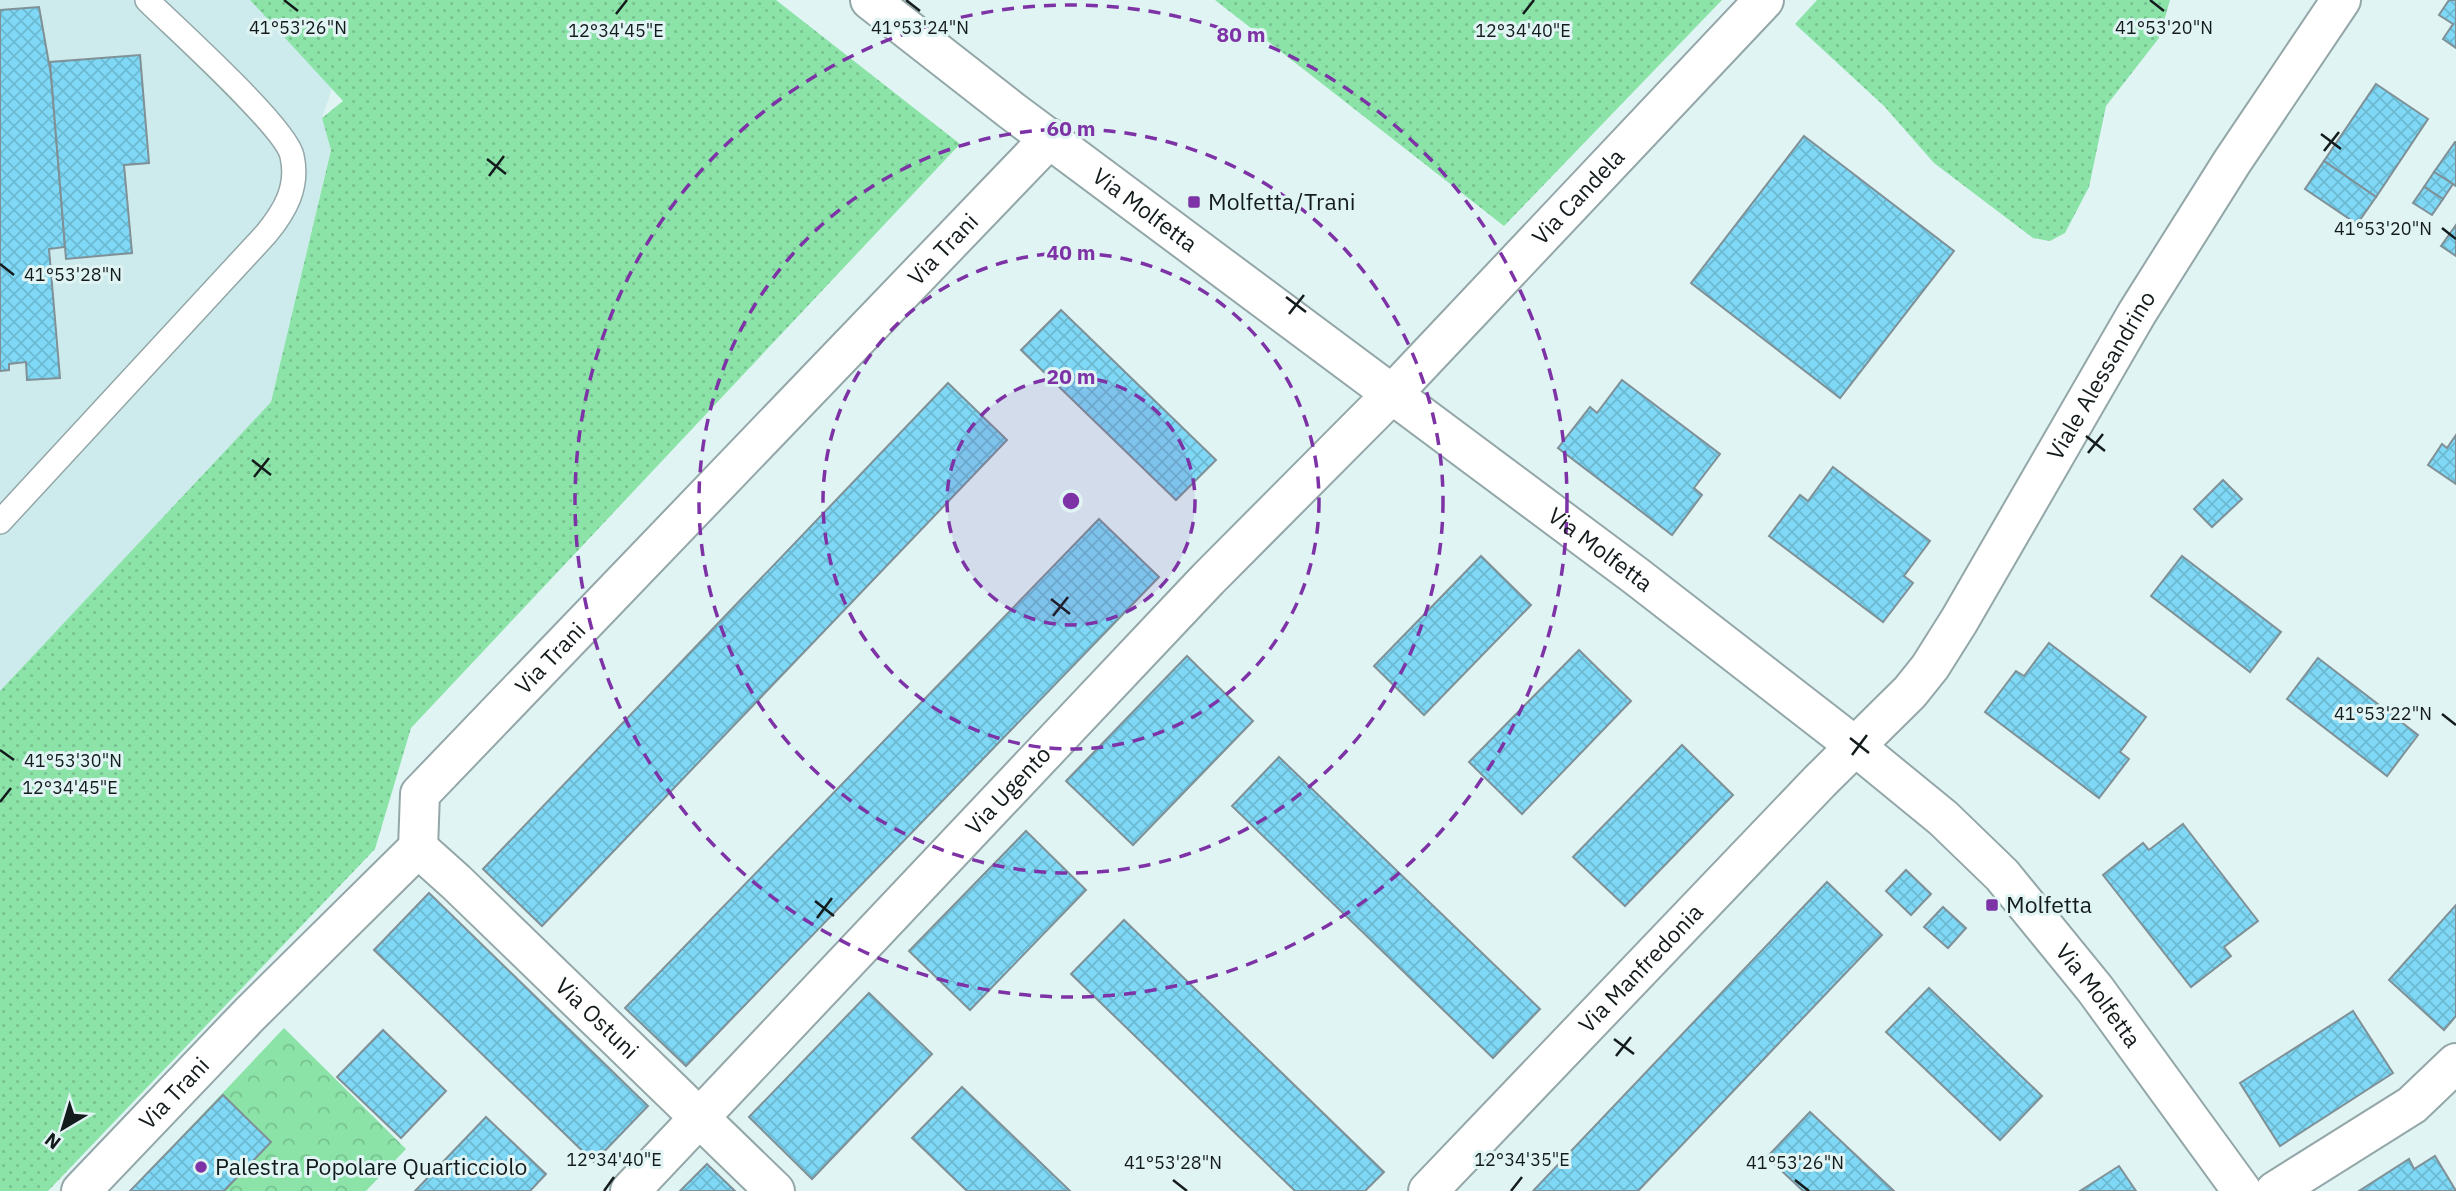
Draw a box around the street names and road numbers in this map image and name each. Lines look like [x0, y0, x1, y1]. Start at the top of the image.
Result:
street label: Via Candela [1525, 142, 1630, 251]
street label: Via Molfetta [1087, 160, 1204, 258]
street label: Via Trani [901, 206, 984, 291]
street label: Viale Alessandrino [2039, 284, 2161, 465]
street label: Via Molfetta [1542, 500, 1660, 598]
street label: Via Trani [508, 615, 591, 700]
street label: Via Ugento [958, 739, 1057, 841]
street label: Via Manfredonia [1571, 897, 1709, 1039]
street label: Via Molfetta [2050, 937, 2149, 1053]
street label: Via Ostuni [549, 970, 646, 1065]
street label: Via Trani [132, 1050, 215, 1135]

